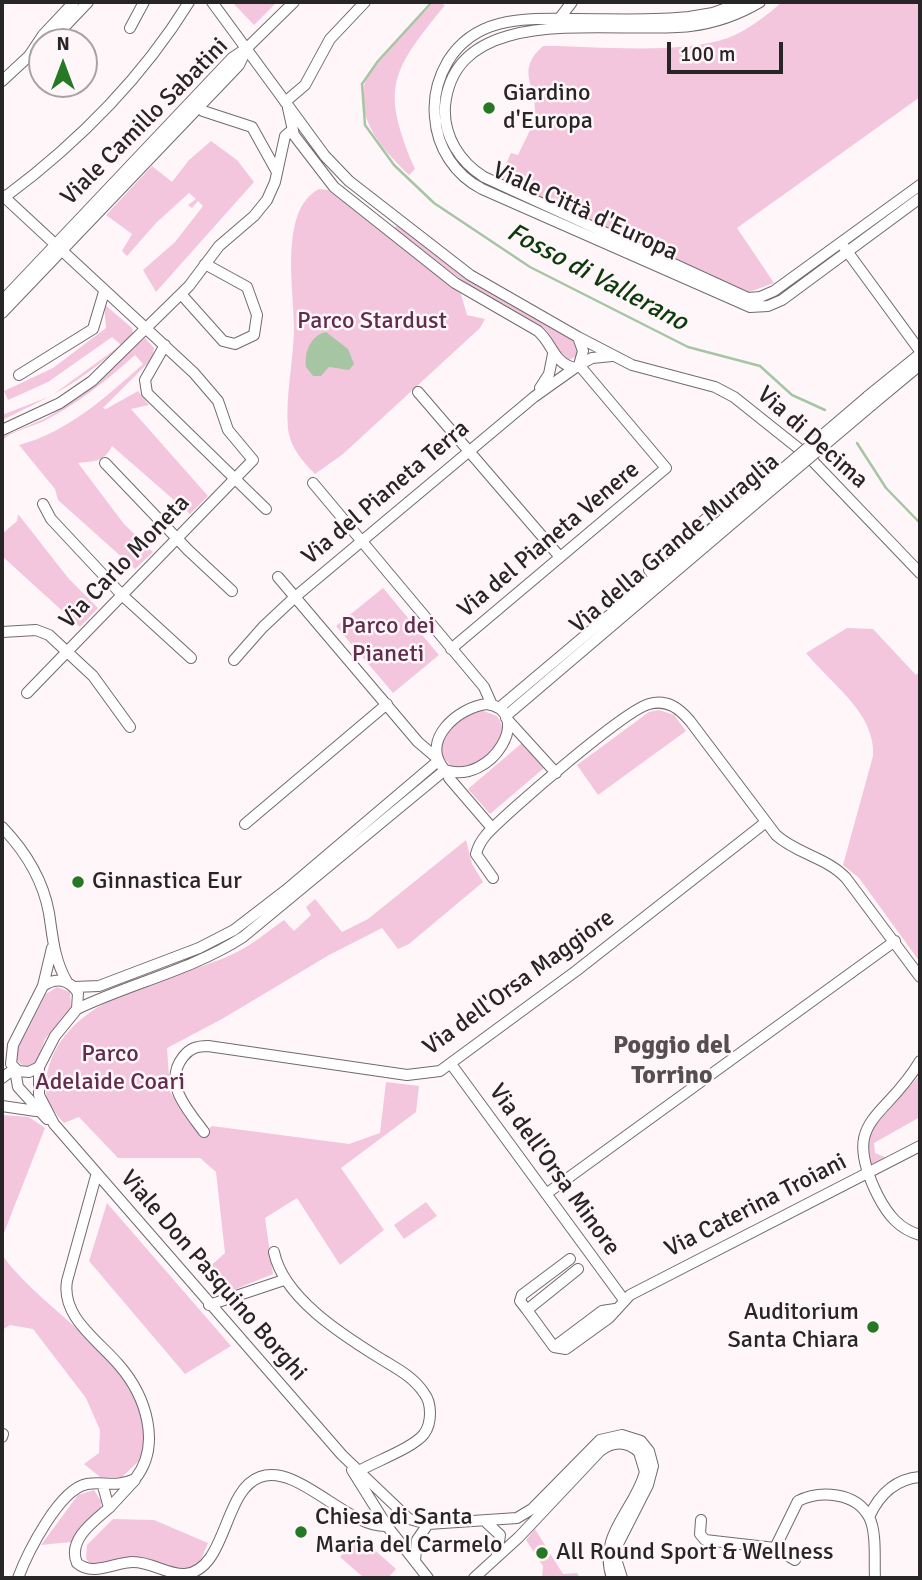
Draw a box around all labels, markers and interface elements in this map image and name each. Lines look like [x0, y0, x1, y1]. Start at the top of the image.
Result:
north arrow [28, 28, 98, 98]
scale bar [670, 28, 786, 72]
street label: Viale Camillo Sabatini [55, 32, 235, 212]
text: N [56, 32, 70, 56]
text: 100 m [680, 41, 735, 67]
place label: Giardino d'Europa [503, 80, 593, 136]
marker: Giardino d'Europa [481, 100, 497, 116]
street label: Viale Città d'Europa [488, 156, 682, 268]
water label: Fosso di Vallerano [501, 217, 693, 339]
park label: Parco Stardust [297, 308, 447, 336]
street label: Via di Decima [751, 381, 873, 495]
street label: Via del Pianeta Terra [296, 415, 476, 571]
street label: Via della Grande Muraglia [564, 448, 786, 640]
street label: Via del Pianeta Venere [452, 456, 646, 624]
street label: Via Carlo Moneta [54, 489, 196, 635]
park label: Parco dei Pianeti [341, 613, 435, 669]
place label: Ginnastica Eur [92, 868, 242, 896]
marker: Ginnastica Eur [70, 874, 86, 890]
street label: Via dell'Orsa Maggiore [418, 904, 620, 1062]
district label: Poggio del Torrino [613, 1030, 731, 1092]
park label: Parco Adelaide Coari [35, 1041, 185, 1097]
street label: Via dell'Orsa Minore [482, 1079, 626, 1261]
street label: Via Caterina Troiani [660, 1148, 852, 1264]
street label: Viale Don Pasquino Borghi [114, 1165, 312, 1387]
place label: Auditorium Santa Chiara [728, 1299, 859, 1355]
marker: Auditorium Santa Chiara [865, 1319, 881, 1335]
place label: Chiesa di Santa Maria del Carmelo [315, 1504, 503, 1560]
marker: Chiesa di Santa Maria del Carmelo [293, 1524, 309, 1540]
place label: All Round Sport & Wellness [556, 1539, 834, 1567]
marker: All Round Sport & Wellness [534, 1545, 550, 1561]

